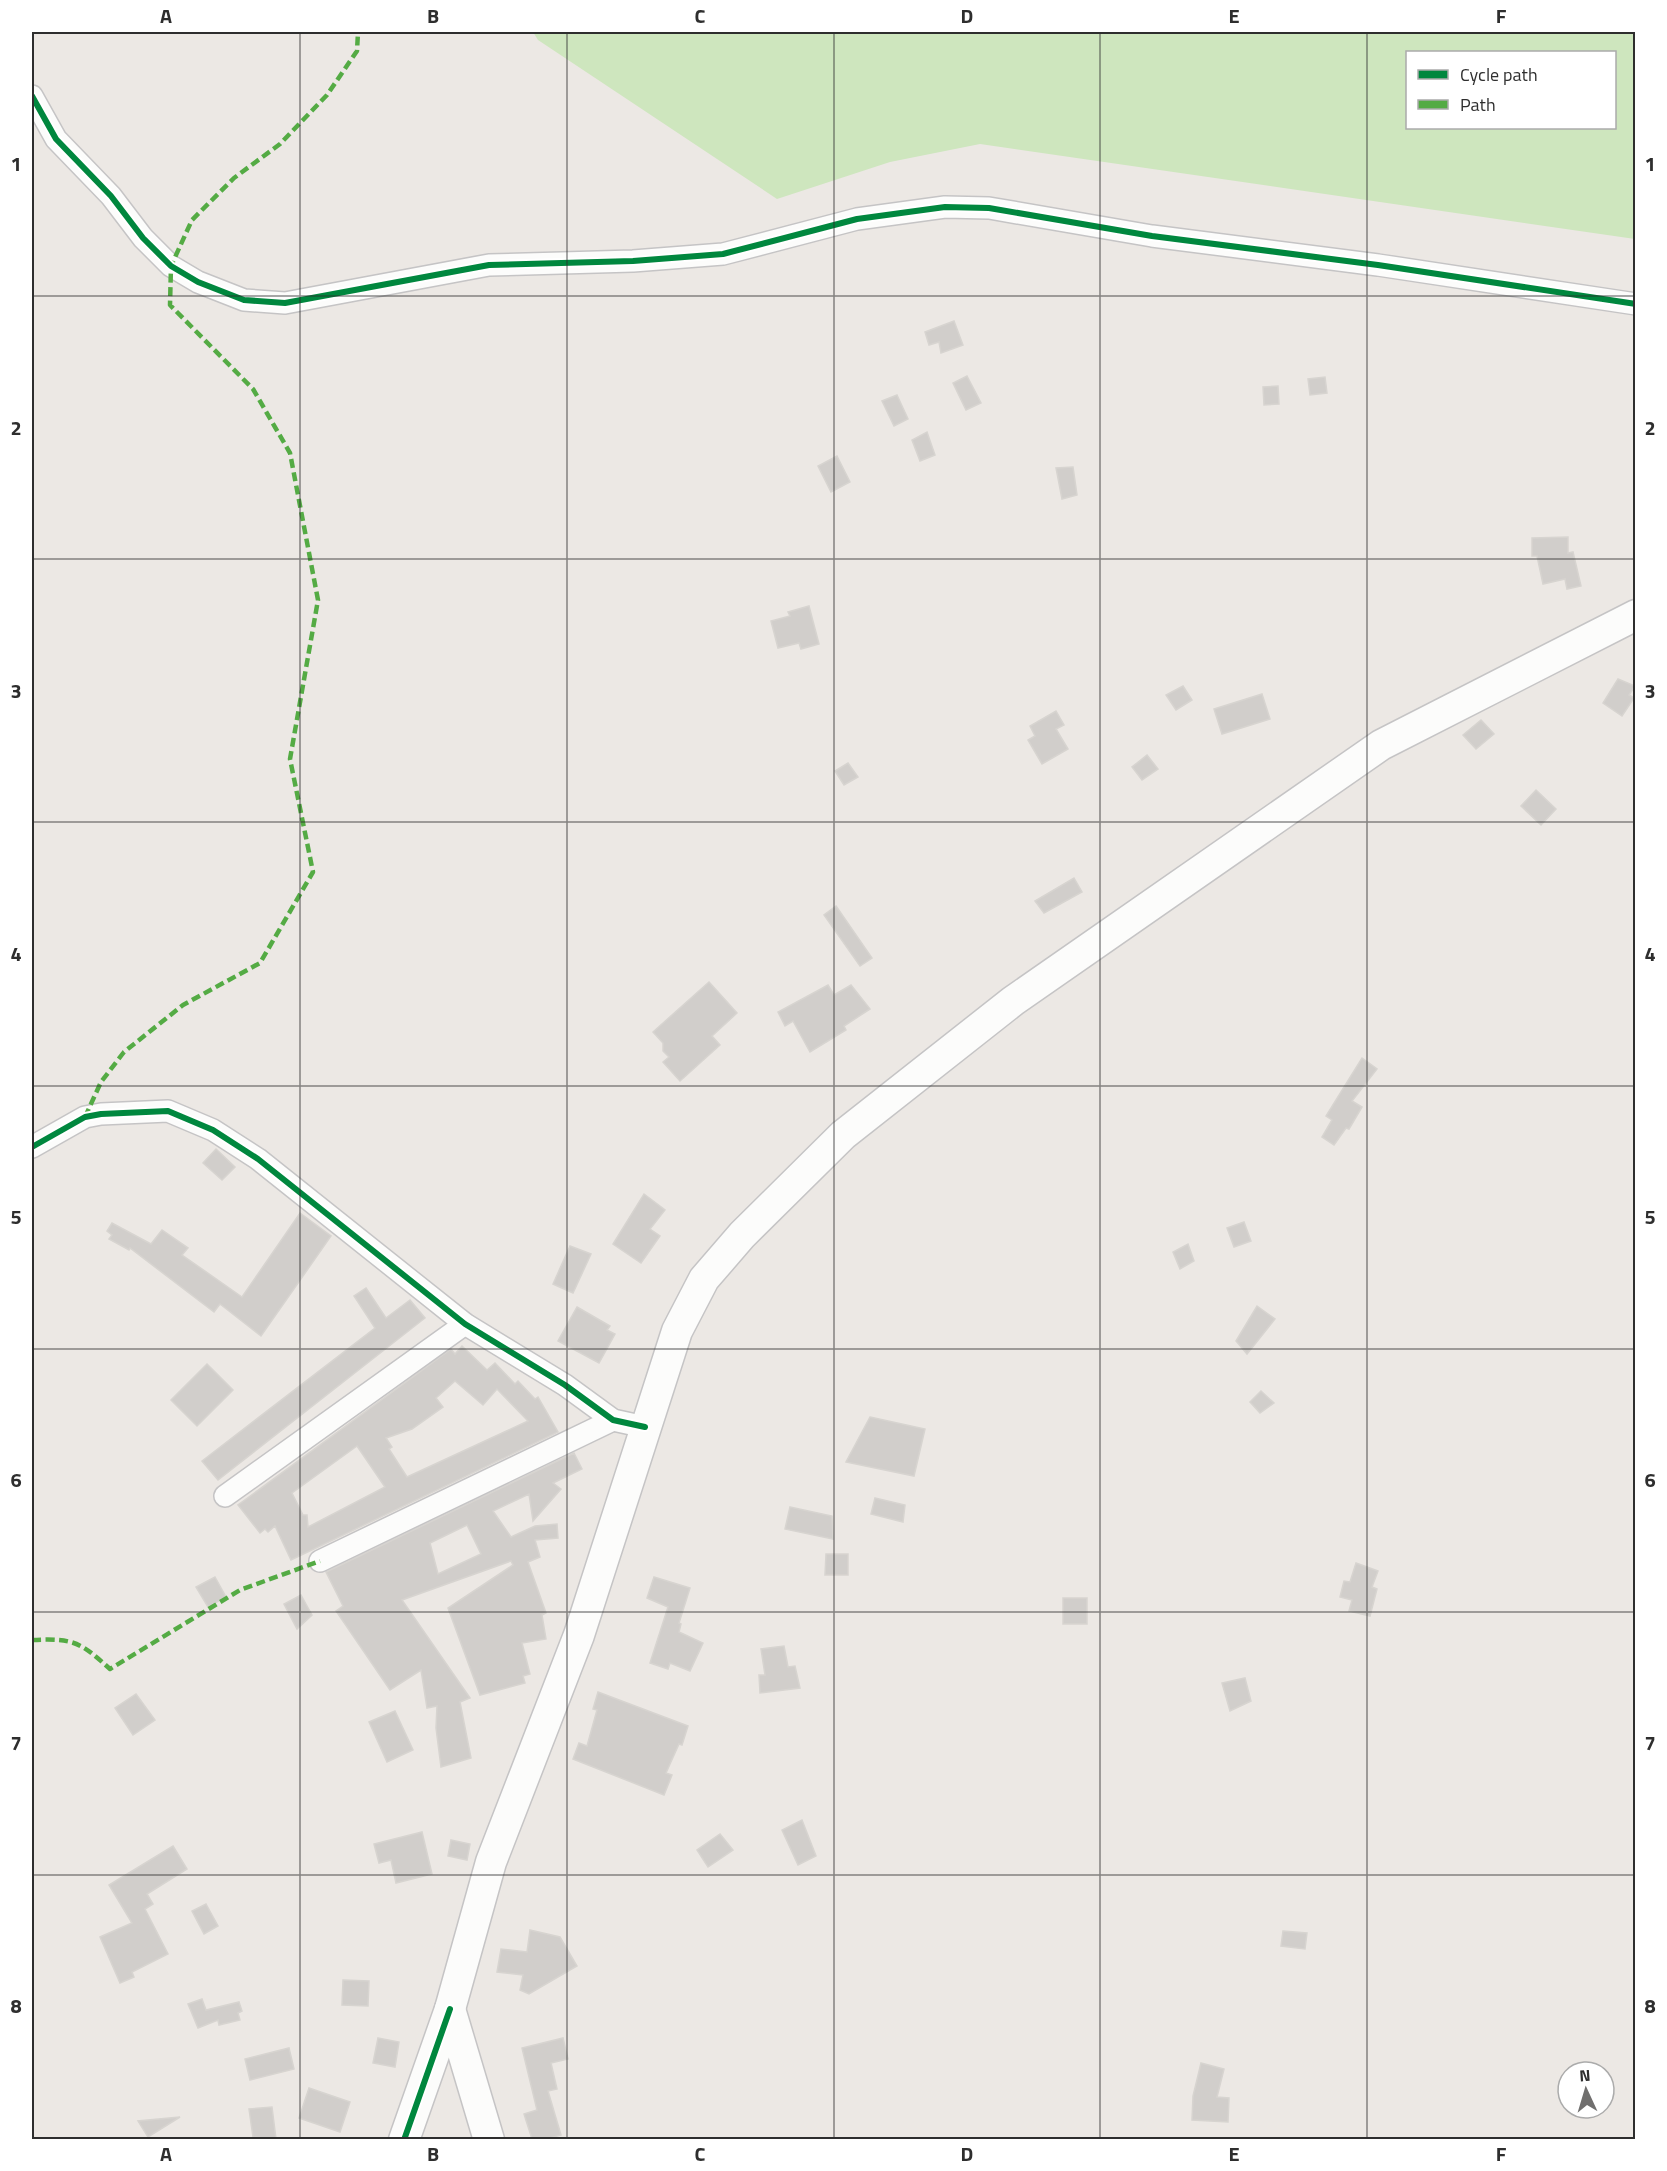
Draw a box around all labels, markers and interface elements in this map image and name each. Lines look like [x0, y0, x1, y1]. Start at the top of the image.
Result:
text: A [160, 0, 172, 31]
text: B [427, 0, 439, 31]
text: C [695, 0, 706, 31]
text: D [961, 0, 973, 31]
text: E [1228, 0, 1240, 31]
text: F [1496, 0, 1507, 31]
legend [1406, 51, 1616, 129]
text: Cycle path [1460, 61, 1538, 88]
text: Path [1460, 91, 1496, 118]
text: 1 [10, 148, 22, 179]
text: 1 [1644, 148, 1656, 179]
text: 2 [10, 412, 22, 443]
text: 2 [1644, 412, 1656, 443]
text: 3 [10, 675, 22, 706]
text: 3 [1644, 675, 1656, 706]
text: 4 [10, 938, 22, 969]
text: 4 [1644, 938, 1656, 969]
text: 5 [10, 1201, 22, 1232]
text: 5 [1644, 1201, 1656, 1232]
text: 6 [10, 1464, 22, 1495]
text: 6 [1644, 1464, 1656, 1495]
text: 7 [10, 1727, 22, 1758]
text: 7 [1644, 1727, 1656, 1758]
text: 8 [10, 1990, 22, 2021]
text: 8 [1644, 1990, 1656, 2021]
north arrow [1556, 2060, 1616, 2120]
text: N [1579, 2063, 1591, 2087]
text: A [160, 2138, 172, 2169]
text: B [427, 2138, 439, 2169]
text: C [695, 2138, 706, 2169]
text: D [961, 2138, 973, 2169]
text: E [1228, 2138, 1240, 2169]
text: F [1496, 2138, 1507, 2169]

